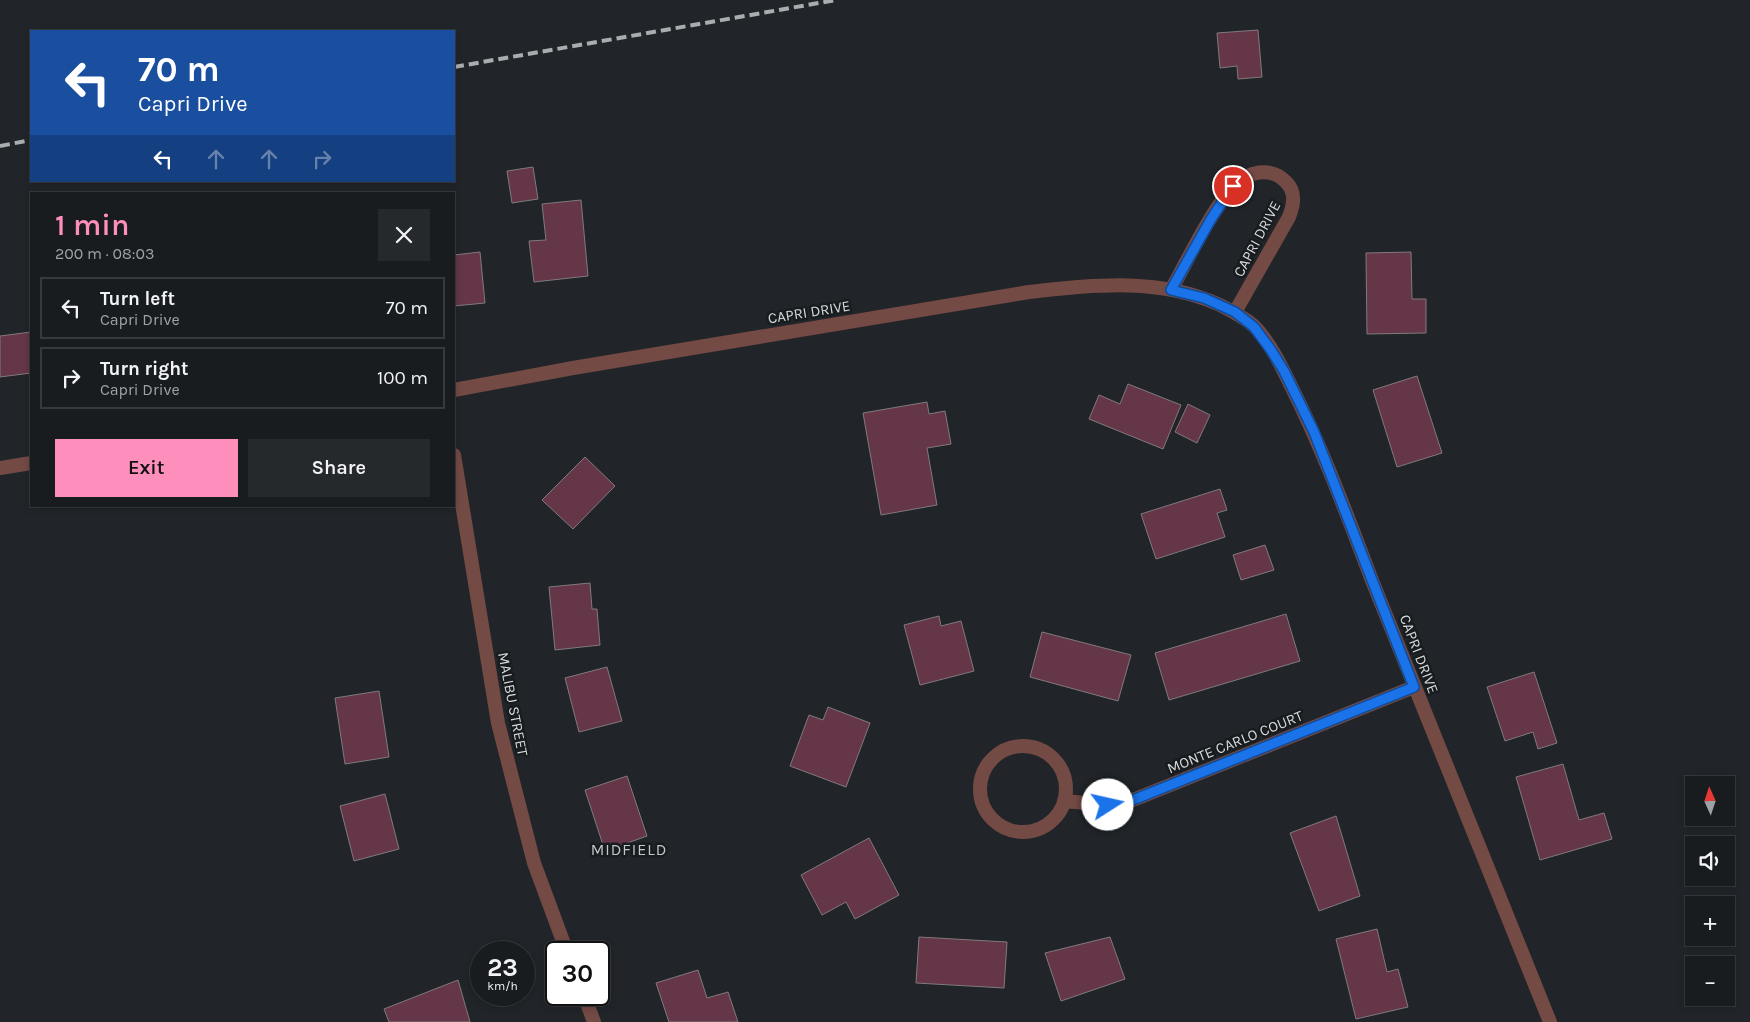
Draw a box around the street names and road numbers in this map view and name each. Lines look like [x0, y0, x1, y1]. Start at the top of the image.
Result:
street label: CAPRI DRIVE [1230, 198, 1284, 280]
street label: CAPRI DRIVE [766, 297, 852, 327]
street label: CAPRI DRIVE [1396, 612, 1442, 696]
street label: MALIBU STREET [494, 651, 532, 758]
street label: MONTE CARLO COURT [1165, 706, 1306, 777]

